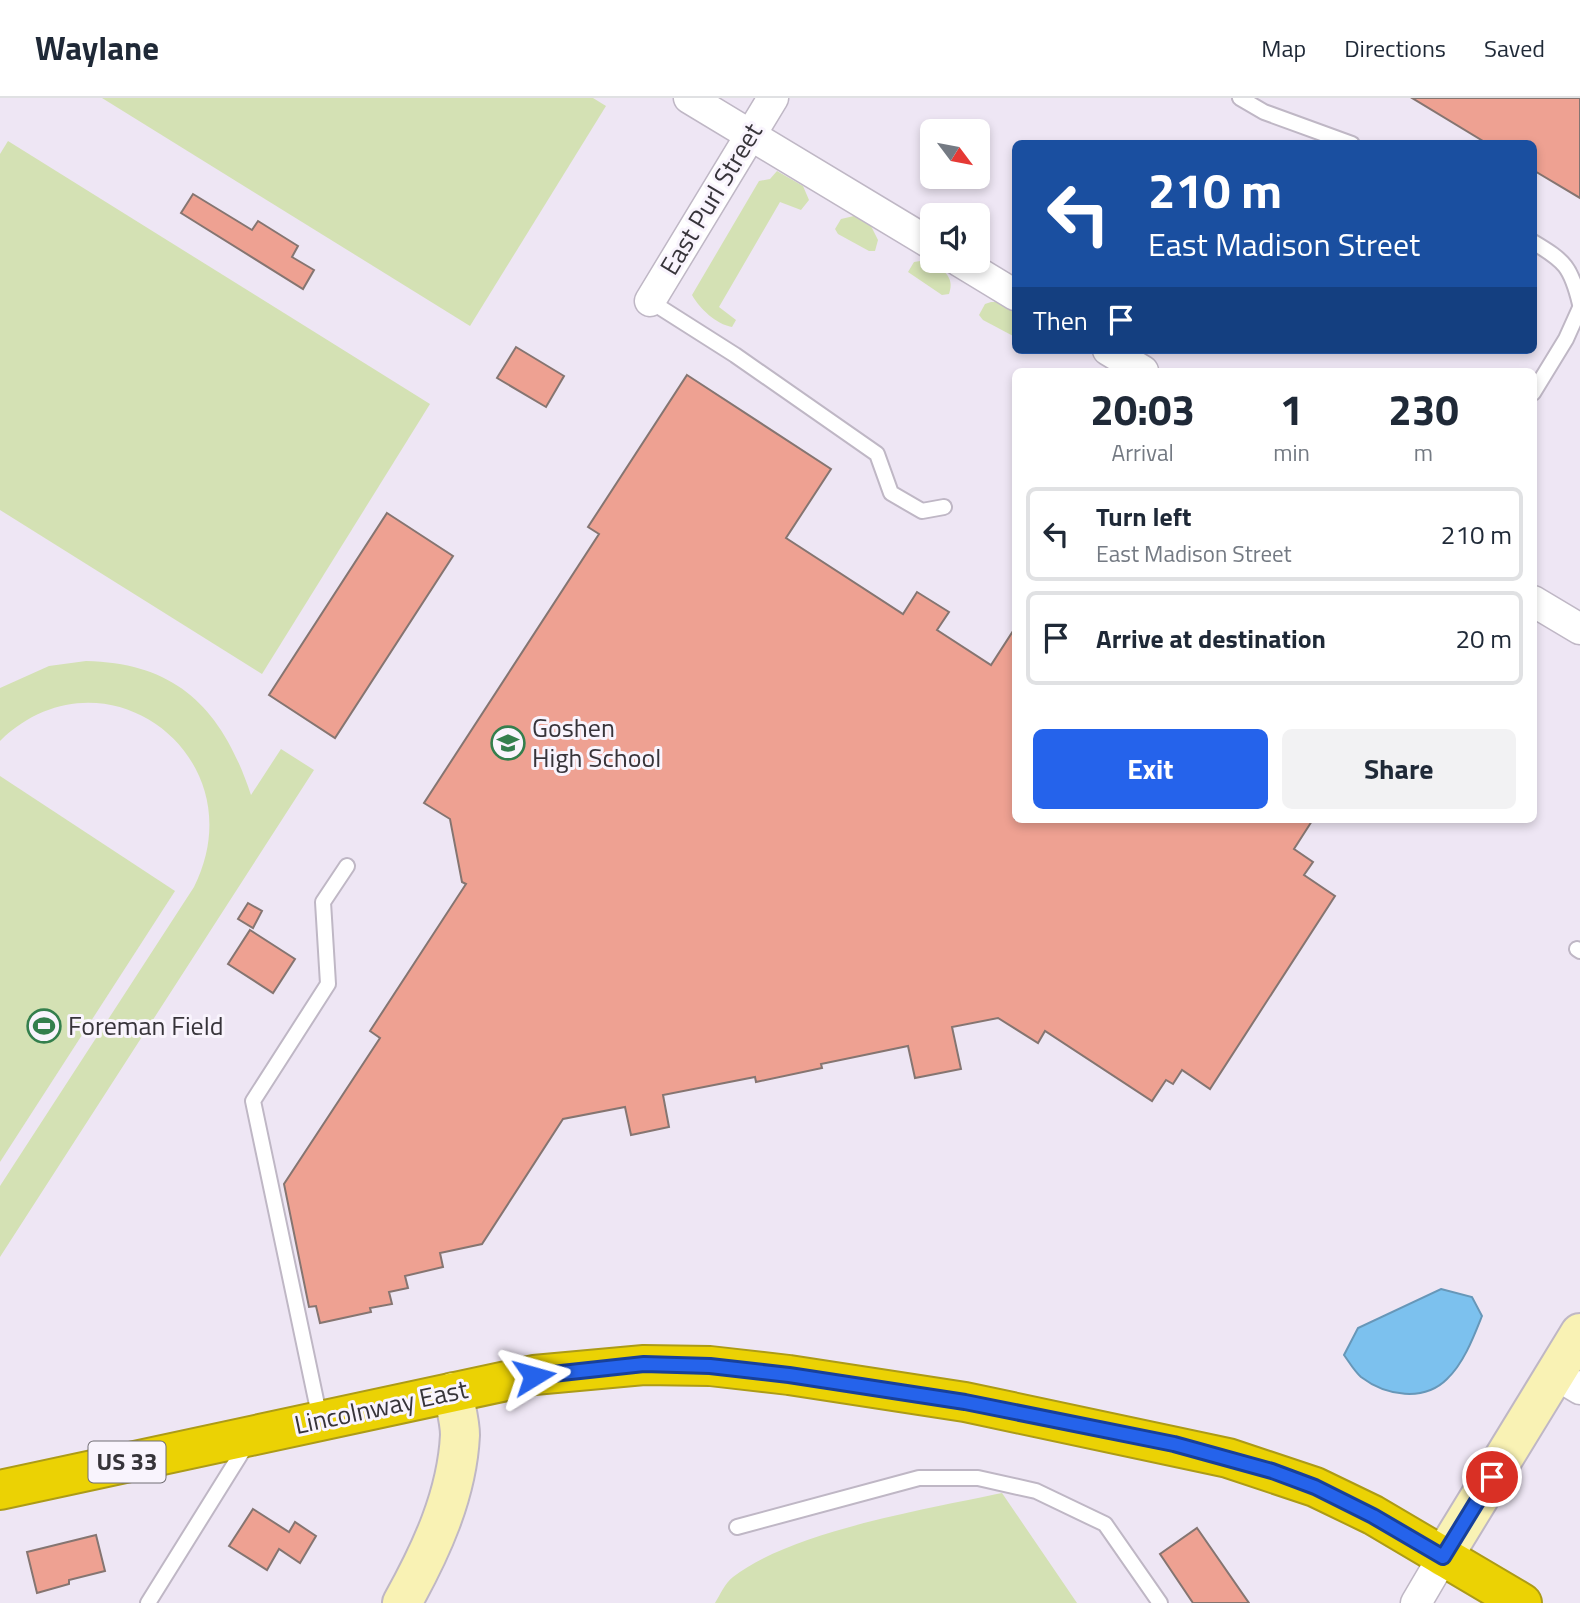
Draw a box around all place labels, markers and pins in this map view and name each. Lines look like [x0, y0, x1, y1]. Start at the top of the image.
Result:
place label: Goshen High School [532, 708, 661, 777]
school or university icon: Goshen High School [489, 724, 527, 762]
place label: Foreman Field [68, 1006, 224, 1045]
sports icon: Foreman Field [25, 1007, 63, 1045]
pin [1462, 1447, 1522, 1507]

